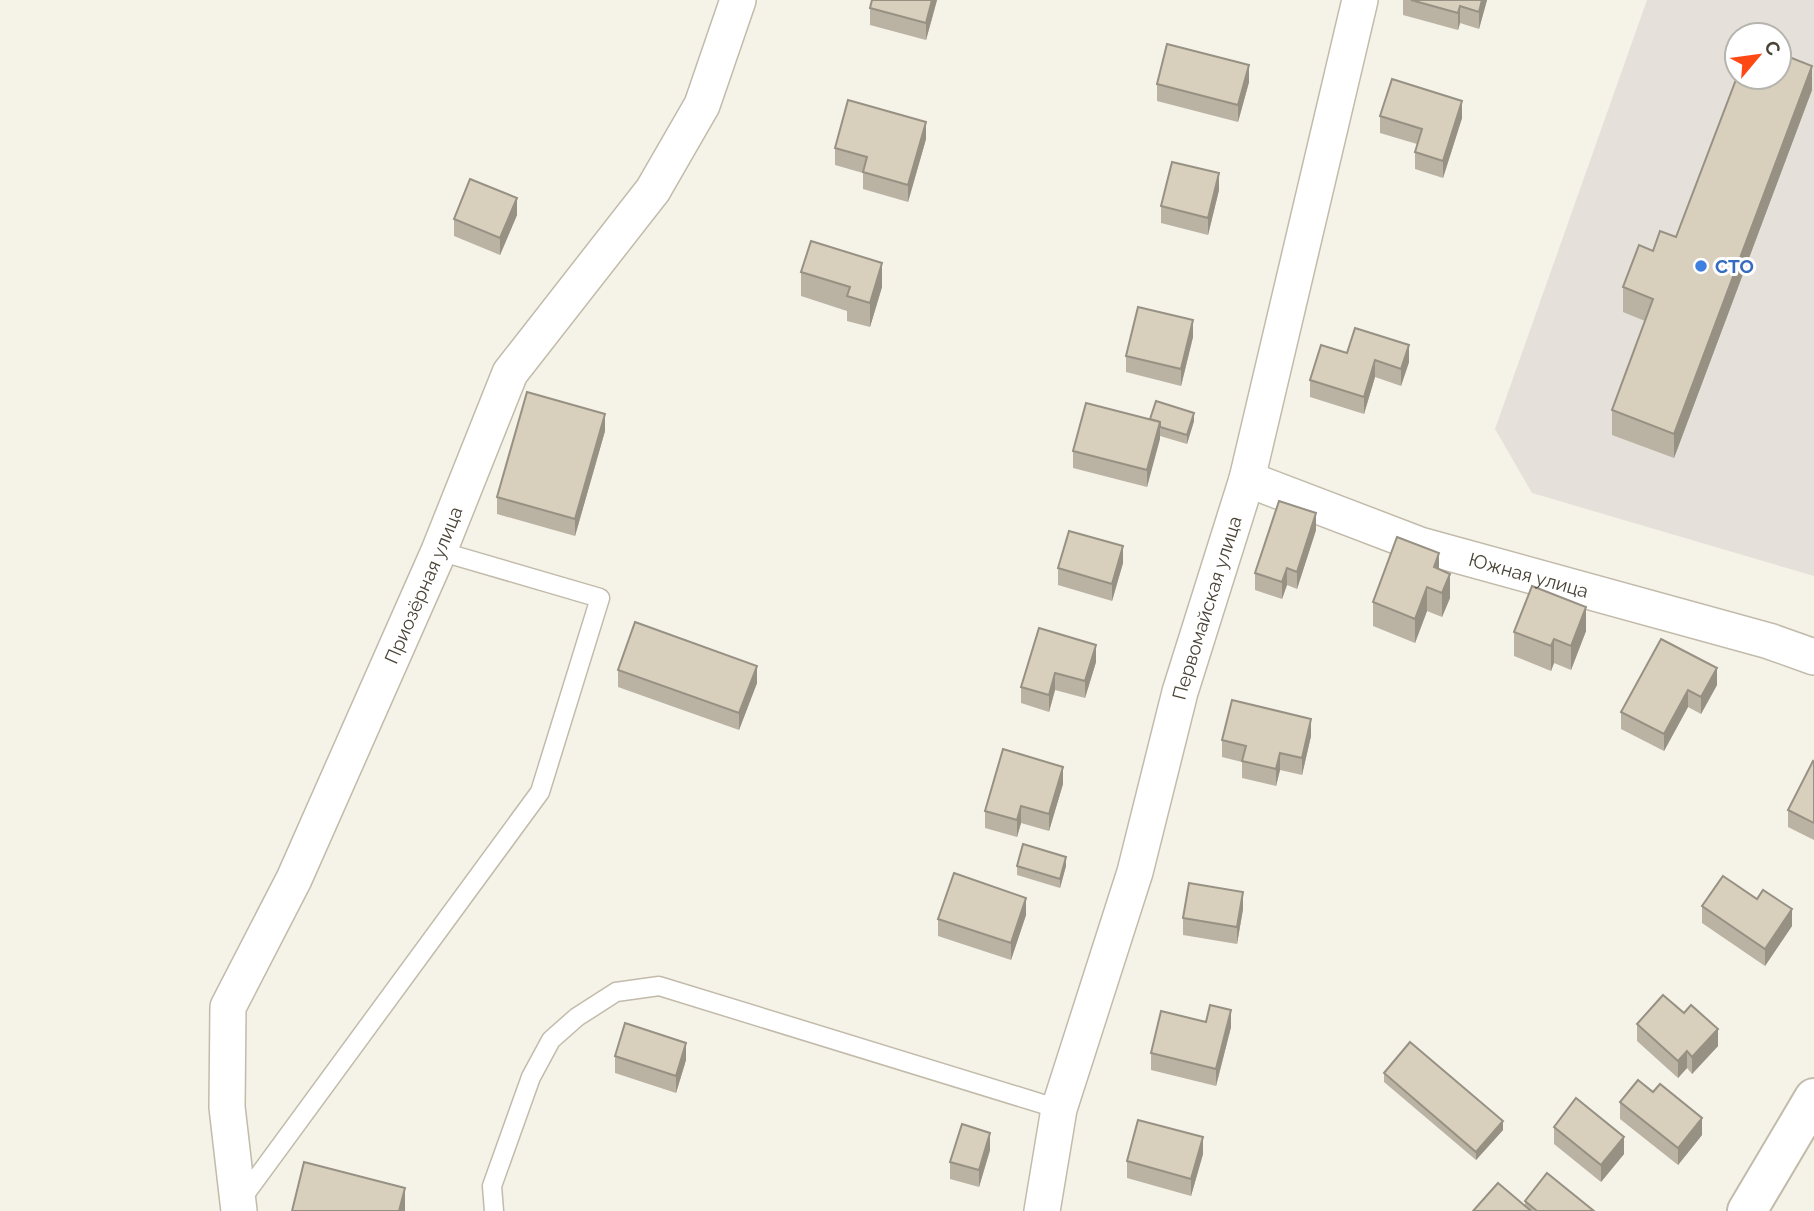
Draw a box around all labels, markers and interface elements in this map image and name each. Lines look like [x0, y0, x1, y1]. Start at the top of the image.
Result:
north arrow [1723, 21, 1793, 91]
text: С [1760, 37, 1786, 59]
place label: СТО [1715, 255, 1754, 277]
marker: СТО [1693, 258, 1709, 274]
street label: Приозёрная улица [380, 503, 467, 667]
street label: Первомайская улица [1167, 513, 1246, 702]
street label: Южная улица [1467, 548, 1591, 602]

